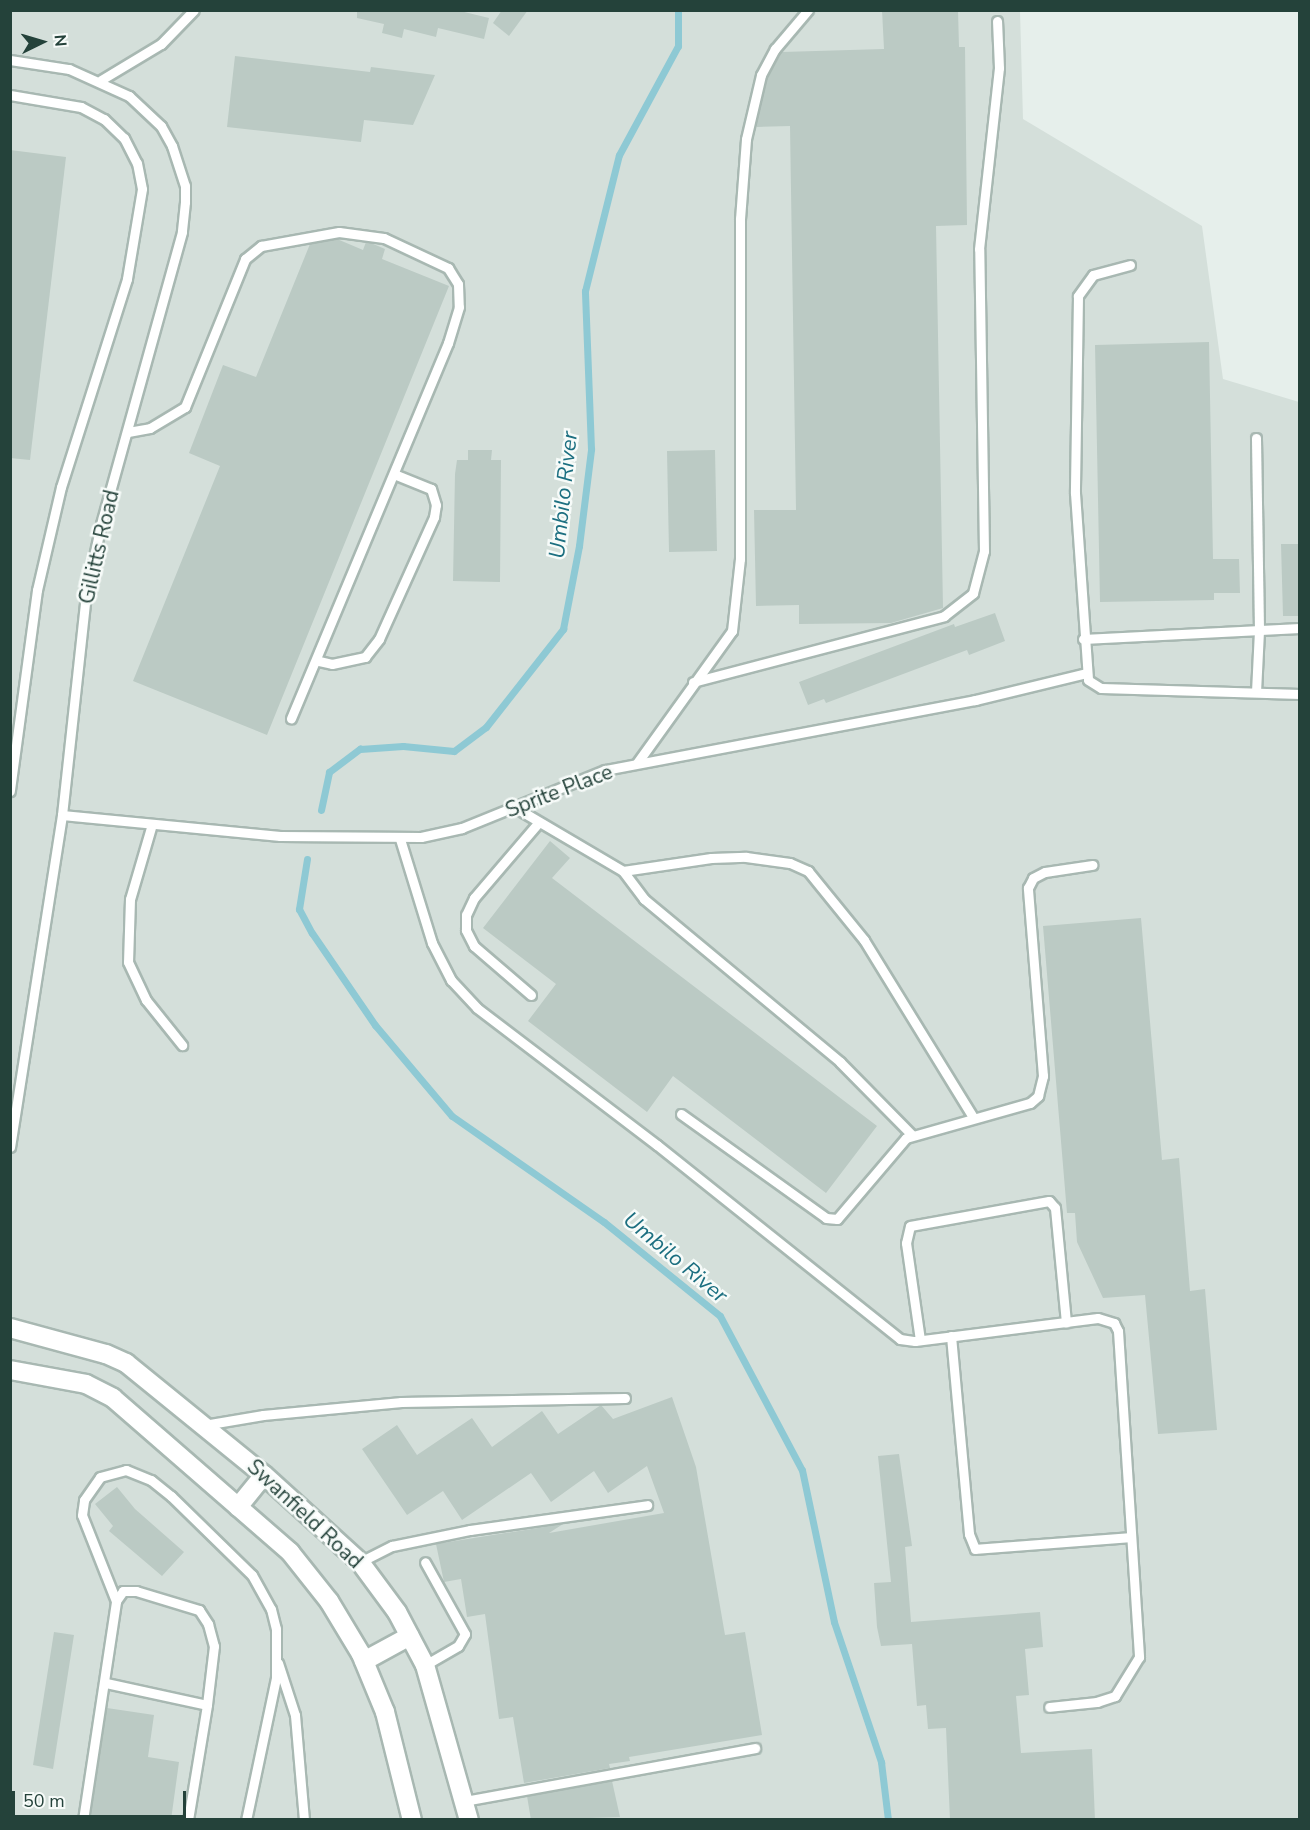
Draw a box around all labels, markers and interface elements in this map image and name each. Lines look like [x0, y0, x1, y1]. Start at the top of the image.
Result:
north arrow [12, 12, 72, 72]
text: N [48, 34, 71, 47]
water label: Umbilo River [544, 430, 584, 560]
street label: Gillitts Road [74, 488, 124, 606]
street label: Sprite Place [502, 759, 616, 823]
water label: Umbilo River [618, 1207, 732, 1309]
street label: Swanfield Road [242, 1454, 368, 1574]
scale bar [15, 1779, 189, 1817]
text: 50 m [23, 1789, 65, 1813]

